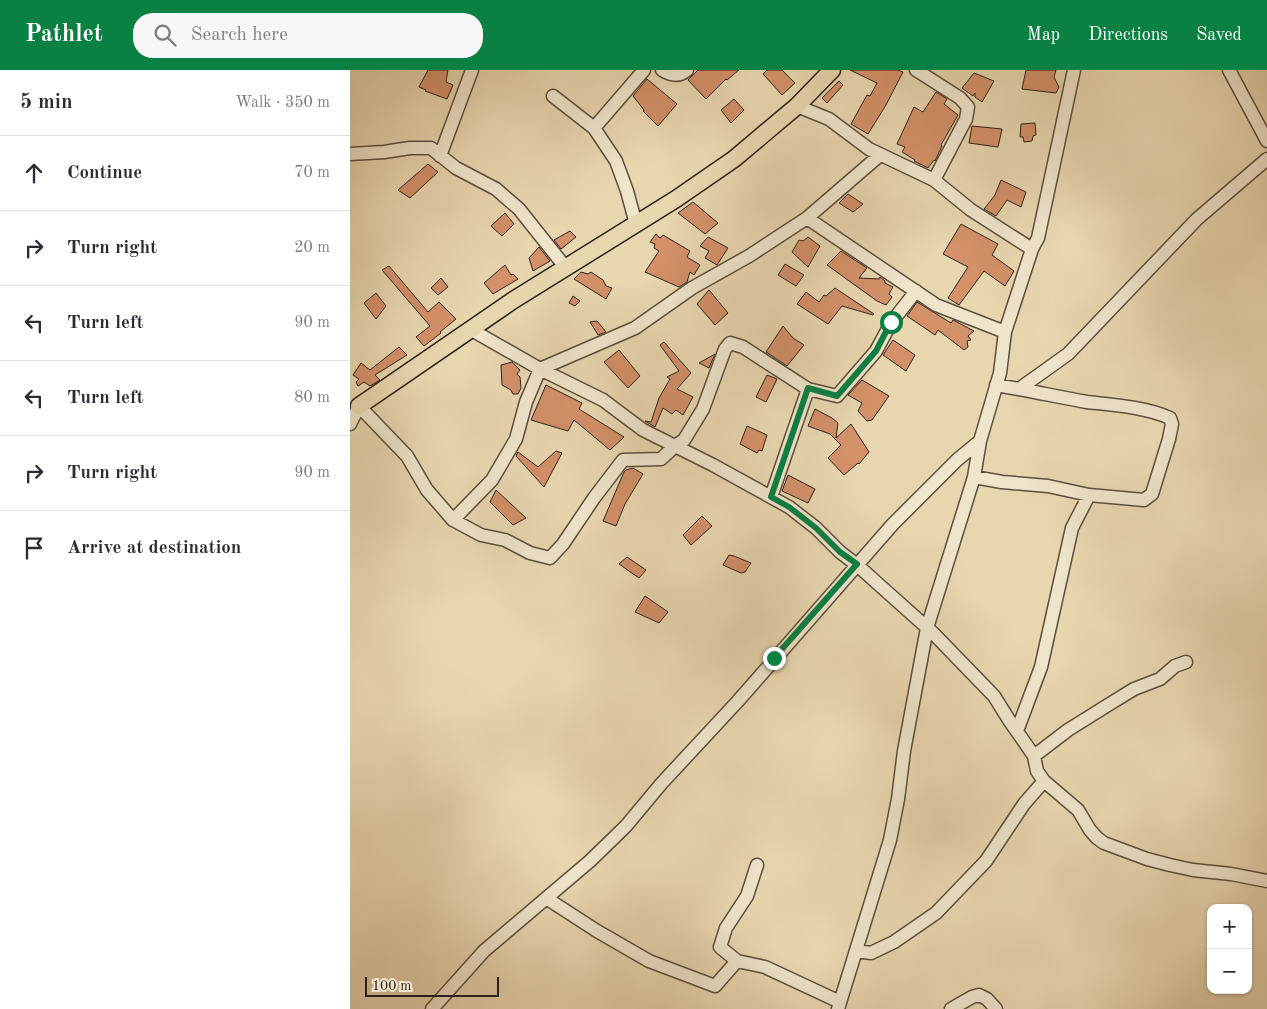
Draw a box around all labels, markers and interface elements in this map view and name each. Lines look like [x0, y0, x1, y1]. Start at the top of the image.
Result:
search box [133, 13, 483, 58]
icon: search [151, 21, 179, 49]
text: Pathlet [25, 23, 103, 47]
text: Search here [191, 26, 288, 45]
text: Map [1027, 26, 1060, 44]
text: Directions [1088, 26, 1168, 44]
text: Saved [1196, 26, 1242, 44]
text: 5 min [20, 92, 73, 113]
text: Walk · 350 m [235, 95, 330, 111]
icon: ahead [20, 159, 48, 187]
text: Continue [67, 164, 142, 183]
text: 70 m [294, 165, 330, 181]
icon: right [20, 234, 48, 262]
text: Turn right [67, 239, 157, 258]
text: 20 m [294, 240, 330, 256]
icon: left [20, 309, 48, 337]
route start [880, 311, 903, 334]
text: Turn left [67, 314, 144, 333]
text: 90 m [294, 315, 330, 331]
icon: left [20, 384, 48, 412]
text: Turn left [67, 389, 144, 408]
text: 80 m [294, 390, 330, 406]
icon: right [20, 459, 48, 487]
text: Turn right [67, 464, 157, 483]
text: 90 m [294, 465, 330, 481]
icon: arrive [20, 534, 48, 562]
text: Arrive at destination [67, 539, 241, 558]
route end [763, 647, 786, 670]
map controls [1207, 904, 1252, 994]
button: + [1207, 904, 1252, 949]
button: − [1207, 949, 1252, 994]
scale bar [365, 974, 499, 997]
text: 100 m [372, 979, 411, 993]

